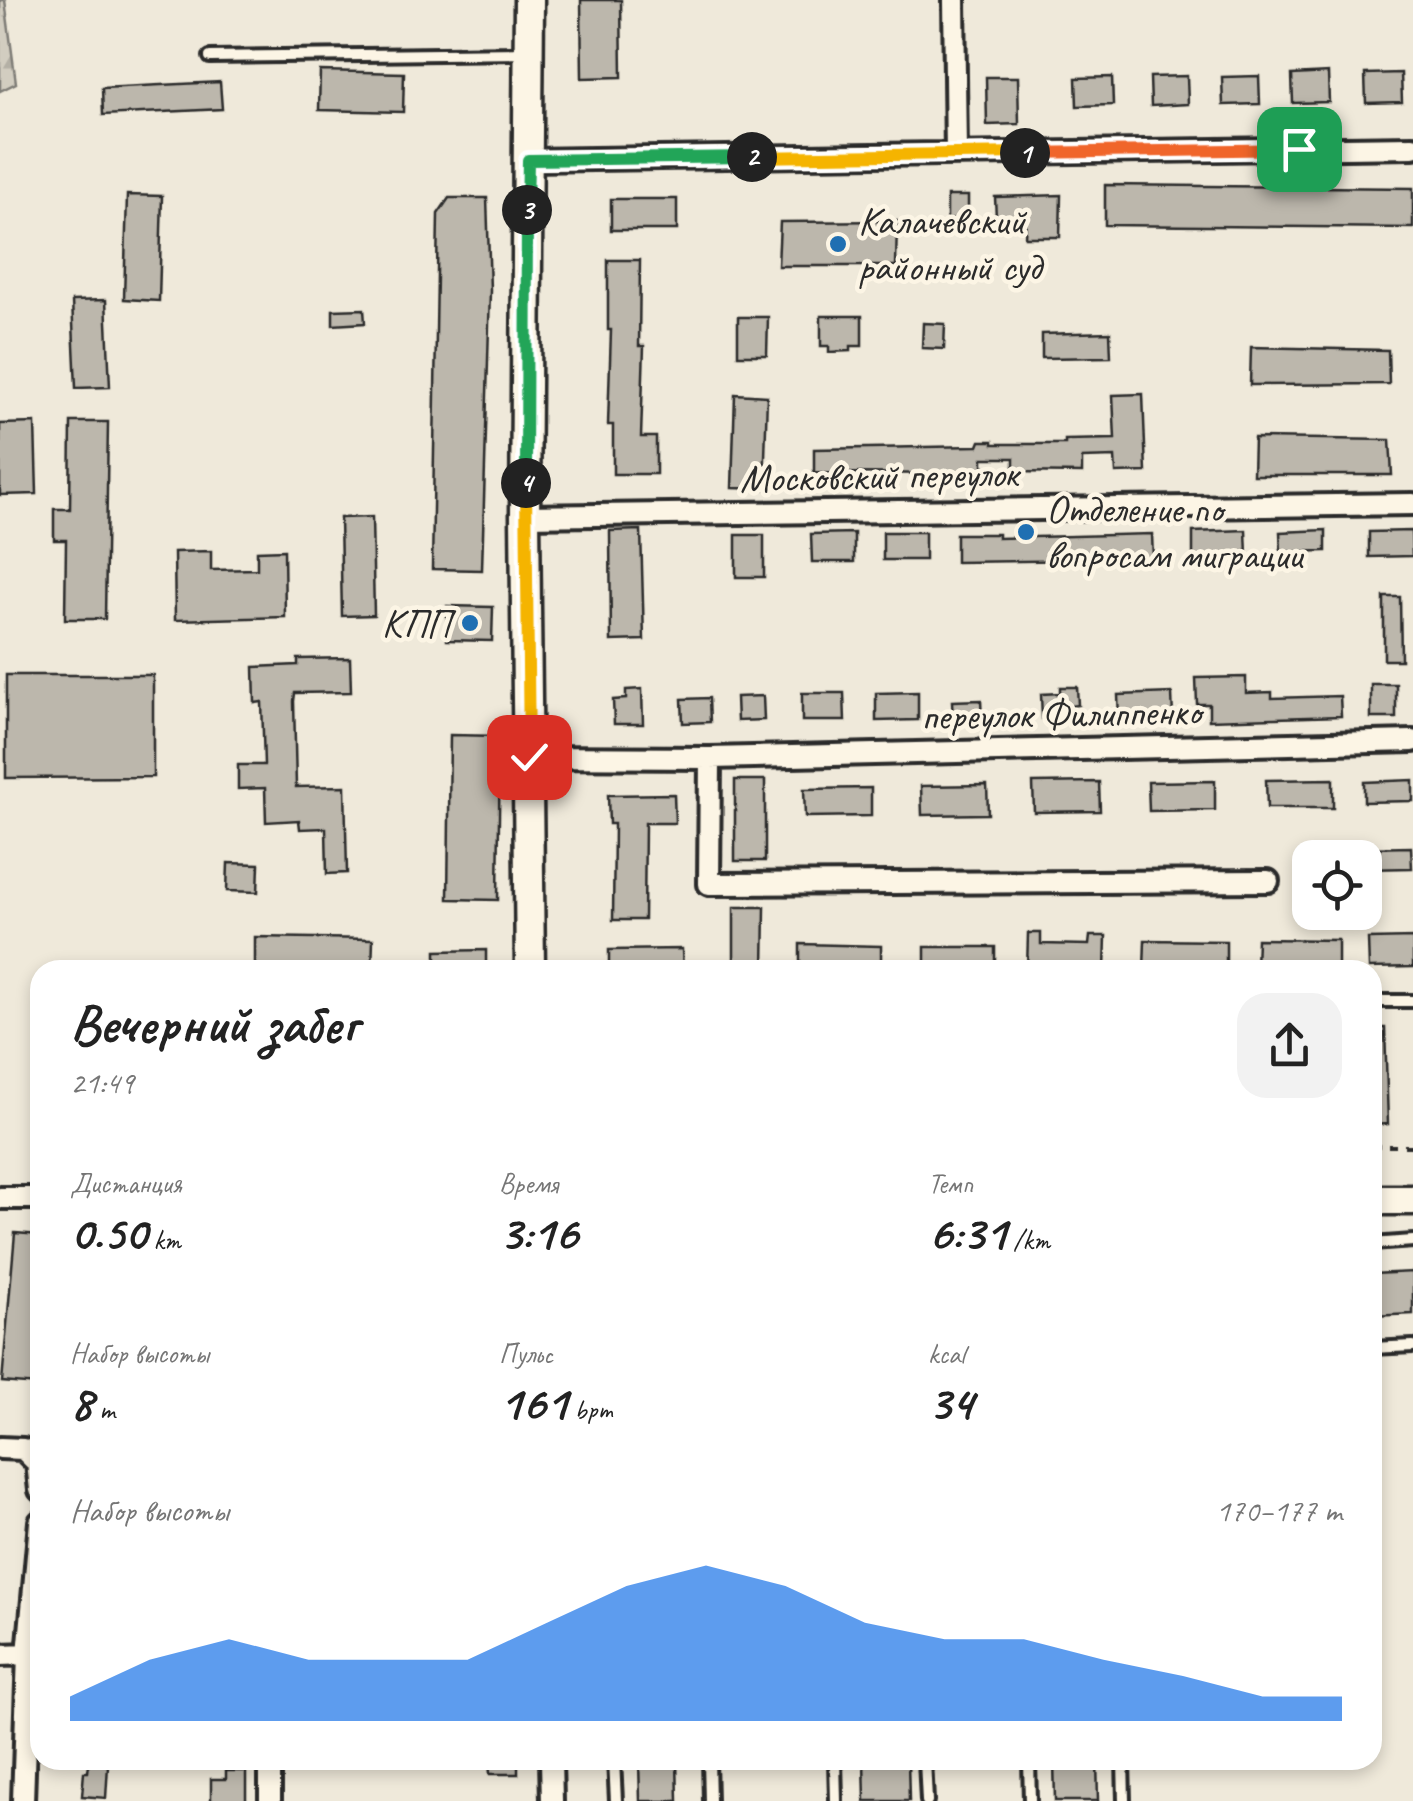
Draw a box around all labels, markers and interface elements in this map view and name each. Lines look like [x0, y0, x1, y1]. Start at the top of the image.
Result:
pin [1257, 107, 1342, 192]
icon: arrive [1272, 122, 1327, 177]
pin: 1 [1000, 128, 1050, 178]
pin: 2 [727, 132, 777, 182]
text: 1 [1019, 135, 1031, 170]
text: 2 [746, 139, 758, 174]
pin: 3 [502, 185, 552, 235]
text: 3 [521, 192, 533, 227]
place label: Калачевский районный суд [858, 196, 1044, 292]
marker: Калачевский районный суд [827, 233, 849, 255]
street label: Московский переулок [739, 449, 1022, 503]
pin: 4 [501, 458, 551, 508]
text: 4 [520, 465, 532, 500]
place label: Отделение по вопросам миграции [1046, 484, 1304, 580]
marker: Отделение по вопросам миграции [1015, 521, 1037, 543]
place label: КПП [382, 598, 457, 648]
marker: КПП [459, 612, 481, 634]
street label: переулок Филиппенко [921, 686, 1205, 741]
pin [487, 715, 572, 800]
icon: check [502, 730, 557, 785]
map controls [1292, 840, 1382, 930]
button: locate [1292, 840, 1382, 930]
text: Вечерний забег [70, 989, 358, 1059]
button: share [1237, 993, 1342, 1098]
text: 21:49 [70, 1062, 134, 1103]
text: Дистанция [70, 1166, 182, 1201]
text: Время [499, 1166, 558, 1201]
text: Темп [928, 1166, 973, 1201]
text: 0.50 [70, 1201, 147, 1264]
text: 3:16 [499, 1201, 577, 1264]
text: 6:31 [928, 1201, 1006, 1264]
text: km [147, 1222, 181, 1257]
text: /km [1006, 1222, 1050, 1257]
text: Набор высоты [70, 1336, 209, 1371]
text: Пульс [499, 1336, 553, 1371]
text: kcal [928, 1336, 965, 1371]
text: 8 [70, 1371, 93, 1434]
text: 161 [499, 1371, 568, 1434]
text: 34 [928, 1371, 973, 1434]
text: m [93, 1392, 115, 1427]
text: bpm [568, 1392, 613, 1427]
text: Набор высоты [70, 1490, 229, 1531]
text: 170–177 m [1216, 1490, 1342, 1531]

